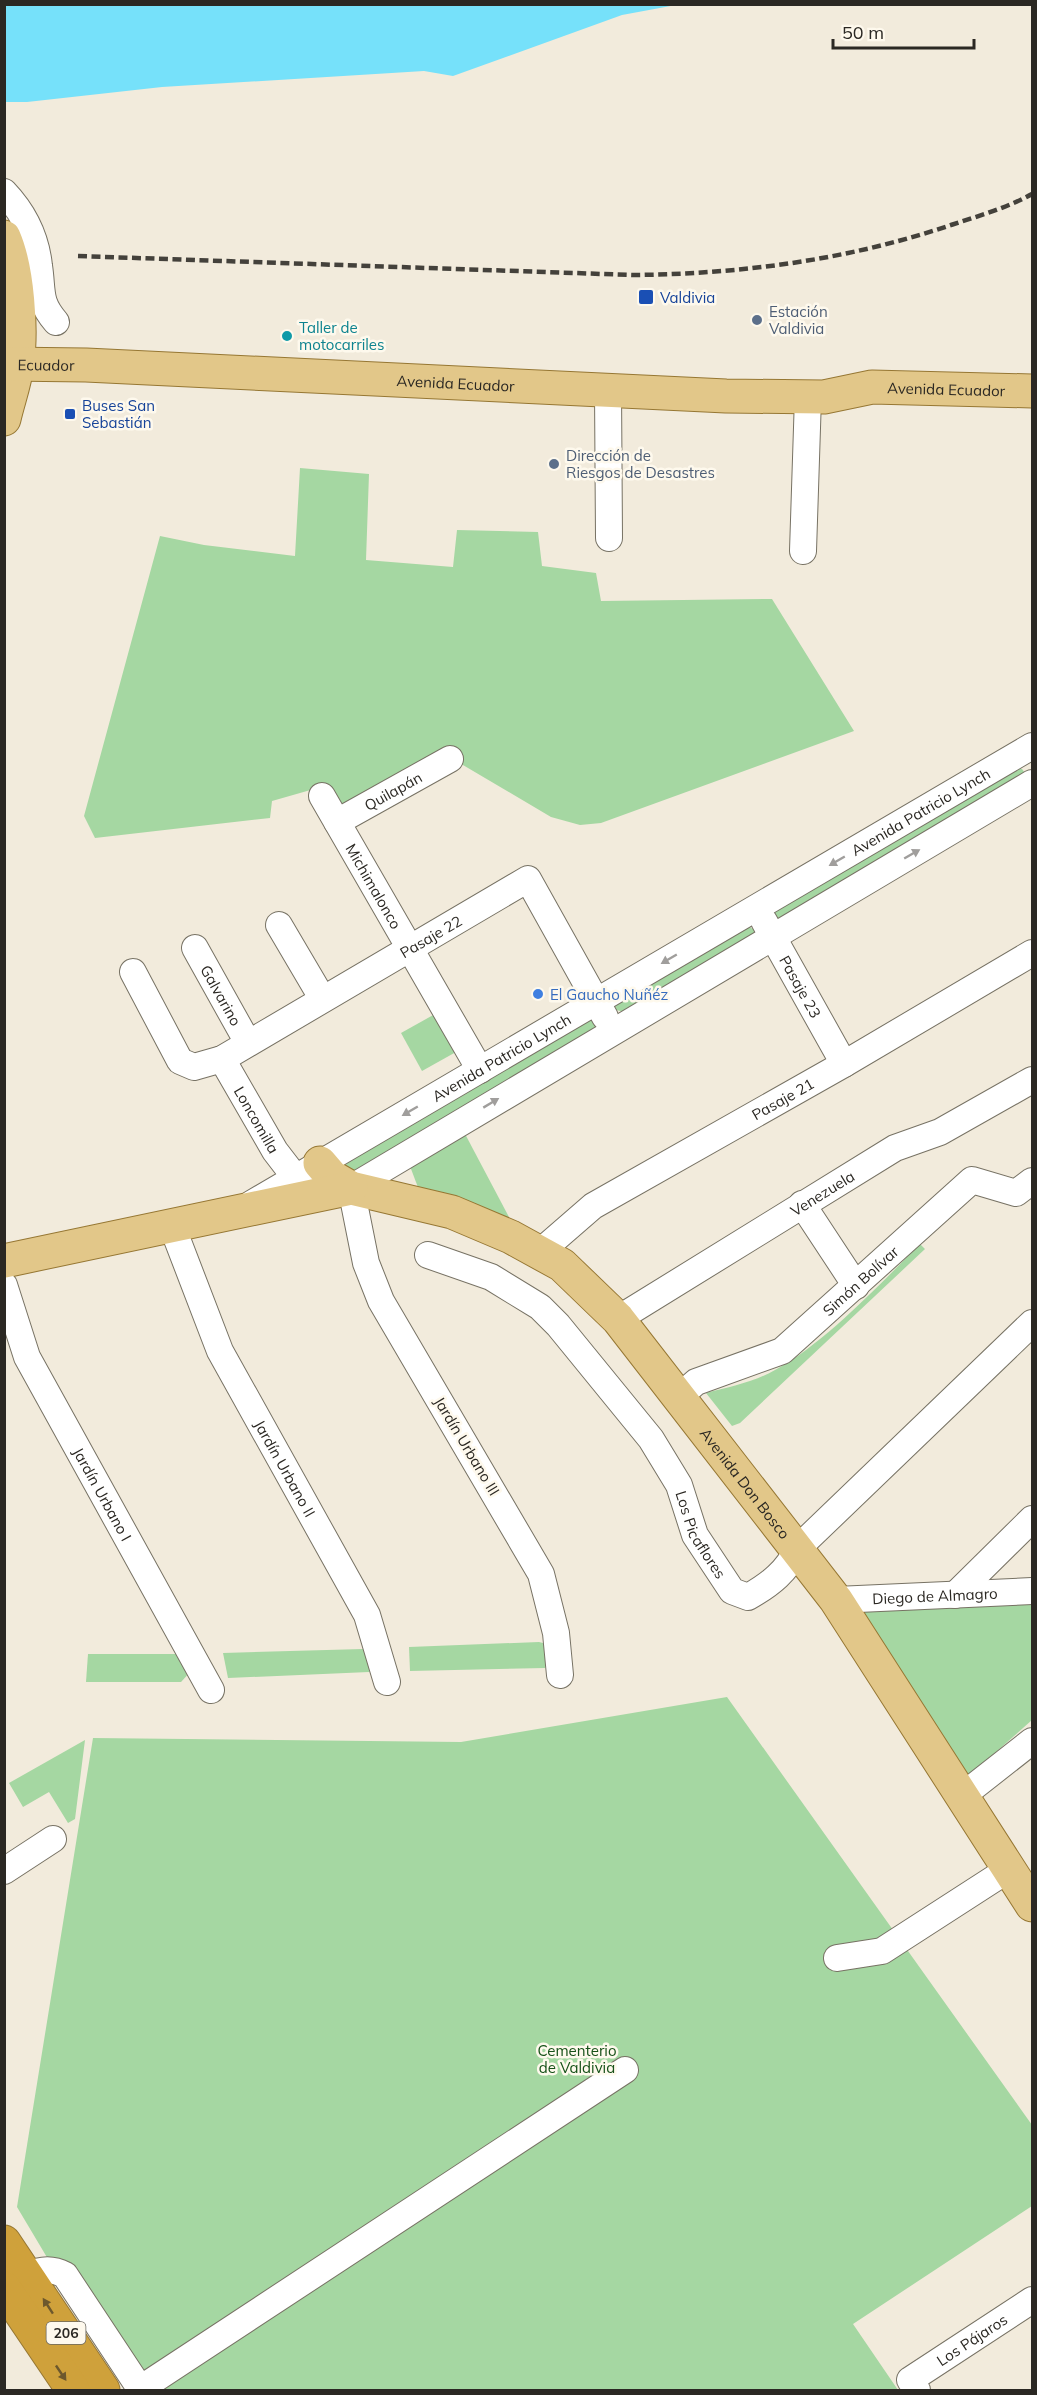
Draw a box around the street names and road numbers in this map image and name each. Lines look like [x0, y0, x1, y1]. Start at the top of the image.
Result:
street label: Ecuador [17, 355, 75, 374]
street label: Avenida Ecuador [396, 371, 515, 395]
street label: Avenida Ecuador [887, 378, 1006, 400]
street label: Avenida Patricio Lynch [848, 763, 993, 860]
street label: Quilapán [361, 767, 425, 815]
street label: Michimalonco [342, 840, 406, 932]
street label: Pasaje 22 [396, 911, 465, 962]
street label: Pasaje 23 [776, 952, 826, 1021]
street label: Galvarino [197, 961, 246, 1029]
street label: Avenida Patricio Lynch [428, 1009, 574, 1105]
street label: Pasaje 21 [748, 1074, 817, 1124]
street label: Loncomilla [230, 1083, 284, 1157]
street label: Venezuela [787, 1166, 858, 1220]
street label: Simón Bolívar [818, 1241, 903, 1320]
street label: Jardín Urbano III [430, 1393, 504, 1499]
street label: Jardín Urbano II [251, 1416, 320, 1520]
street label: Avenida Don Bosco [696, 1424, 794, 1543]
street label: Jardín Urbano I [69, 1444, 136, 1544]
street label: Los Picaflores [672, 1488, 730, 1582]
street label: Diego de Almagro [872, 1583, 998, 1608]
street label: Los Pájaros [933, 2309, 1011, 2370]
road number: 206 [46, 2322, 86, 2344]

